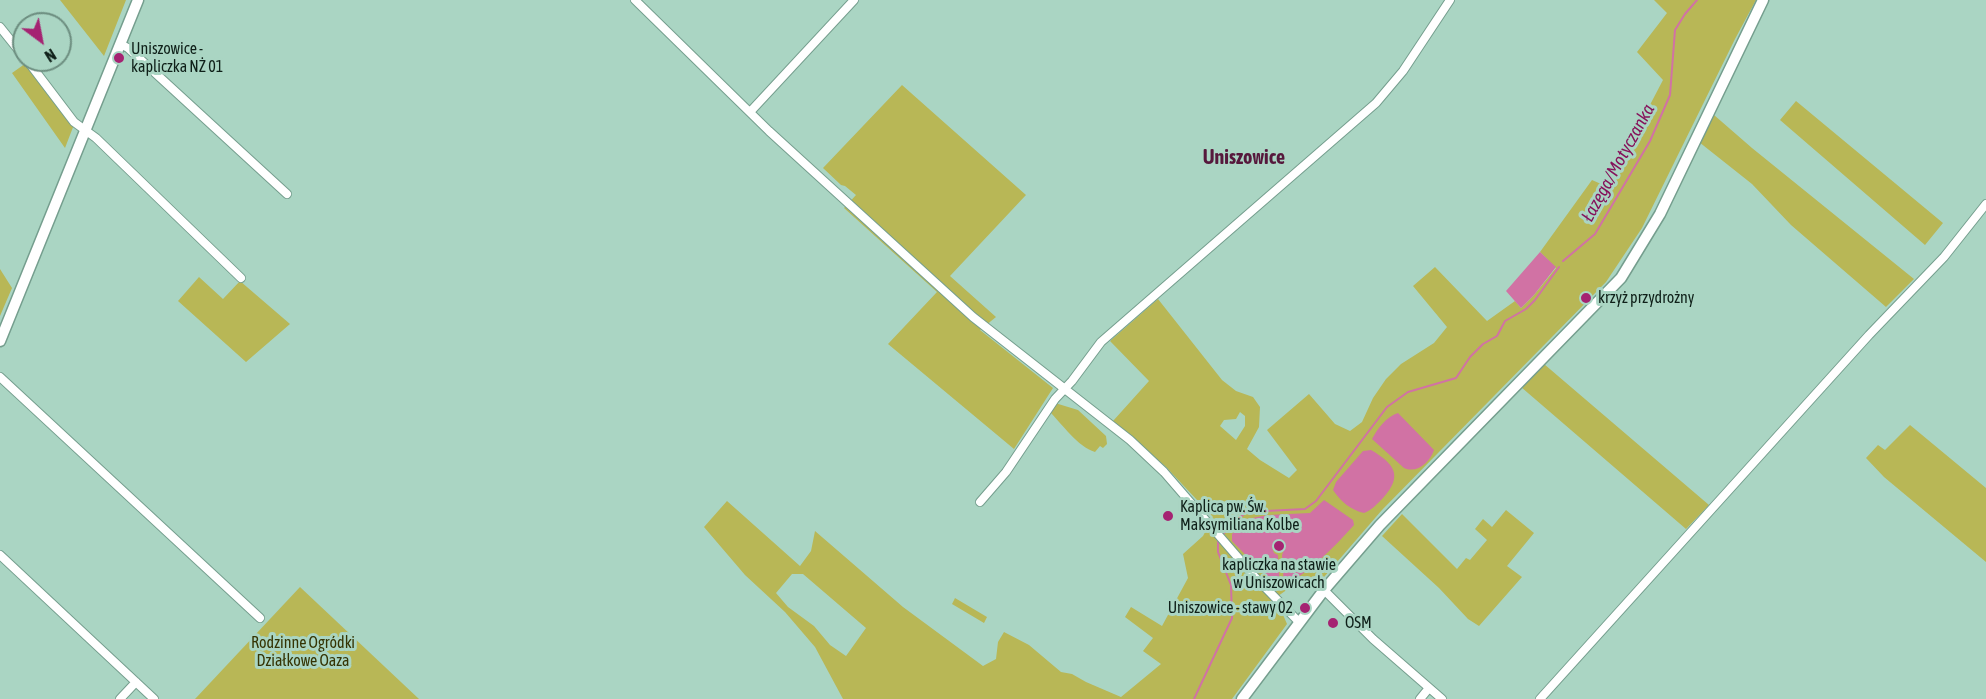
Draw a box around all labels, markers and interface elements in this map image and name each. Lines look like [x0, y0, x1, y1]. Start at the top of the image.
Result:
north arrow [12, 12, 72, 72]
place label: Uniszowice - kapliczka NŻ 01 [131, 39, 223, 77]
text: N [42, 45, 59, 66]
marker: Uniszowice - kapliczka NŻ 01 [112, 51, 126, 65]
water label: Łazęga/Motyczanka [1577, 100, 1659, 226]
district label: Uniszowice [1203, 146, 1285, 170]
place label: krzyż przydrożny [1598, 288, 1694, 308]
marker: krzyż przydrożny [1579, 291, 1593, 305]
place label: Kaplica pw. Św. Maksymiliana Kolbe [1180, 497, 1300, 535]
marker: Kaplica pw. Św. Maksymiliana Kolbe [1161, 509, 1175, 523]
marker: kapliczka na stawie w Uniszowicach [1272, 539, 1286, 553]
place label: kapliczka na stawie w Uniszowicach [1222, 555, 1336, 593]
place label: Uniszowice - stawy 02 [1168, 598, 1293, 618]
marker: Uniszowice - stawy 02 [1298, 601, 1312, 615]
place label: OSM [1345, 613, 1372, 633]
marker: OSM [1326, 616, 1340, 630]
park label: Rodzinne Ogródki Działkowe Oaza [251, 633, 355, 671]

